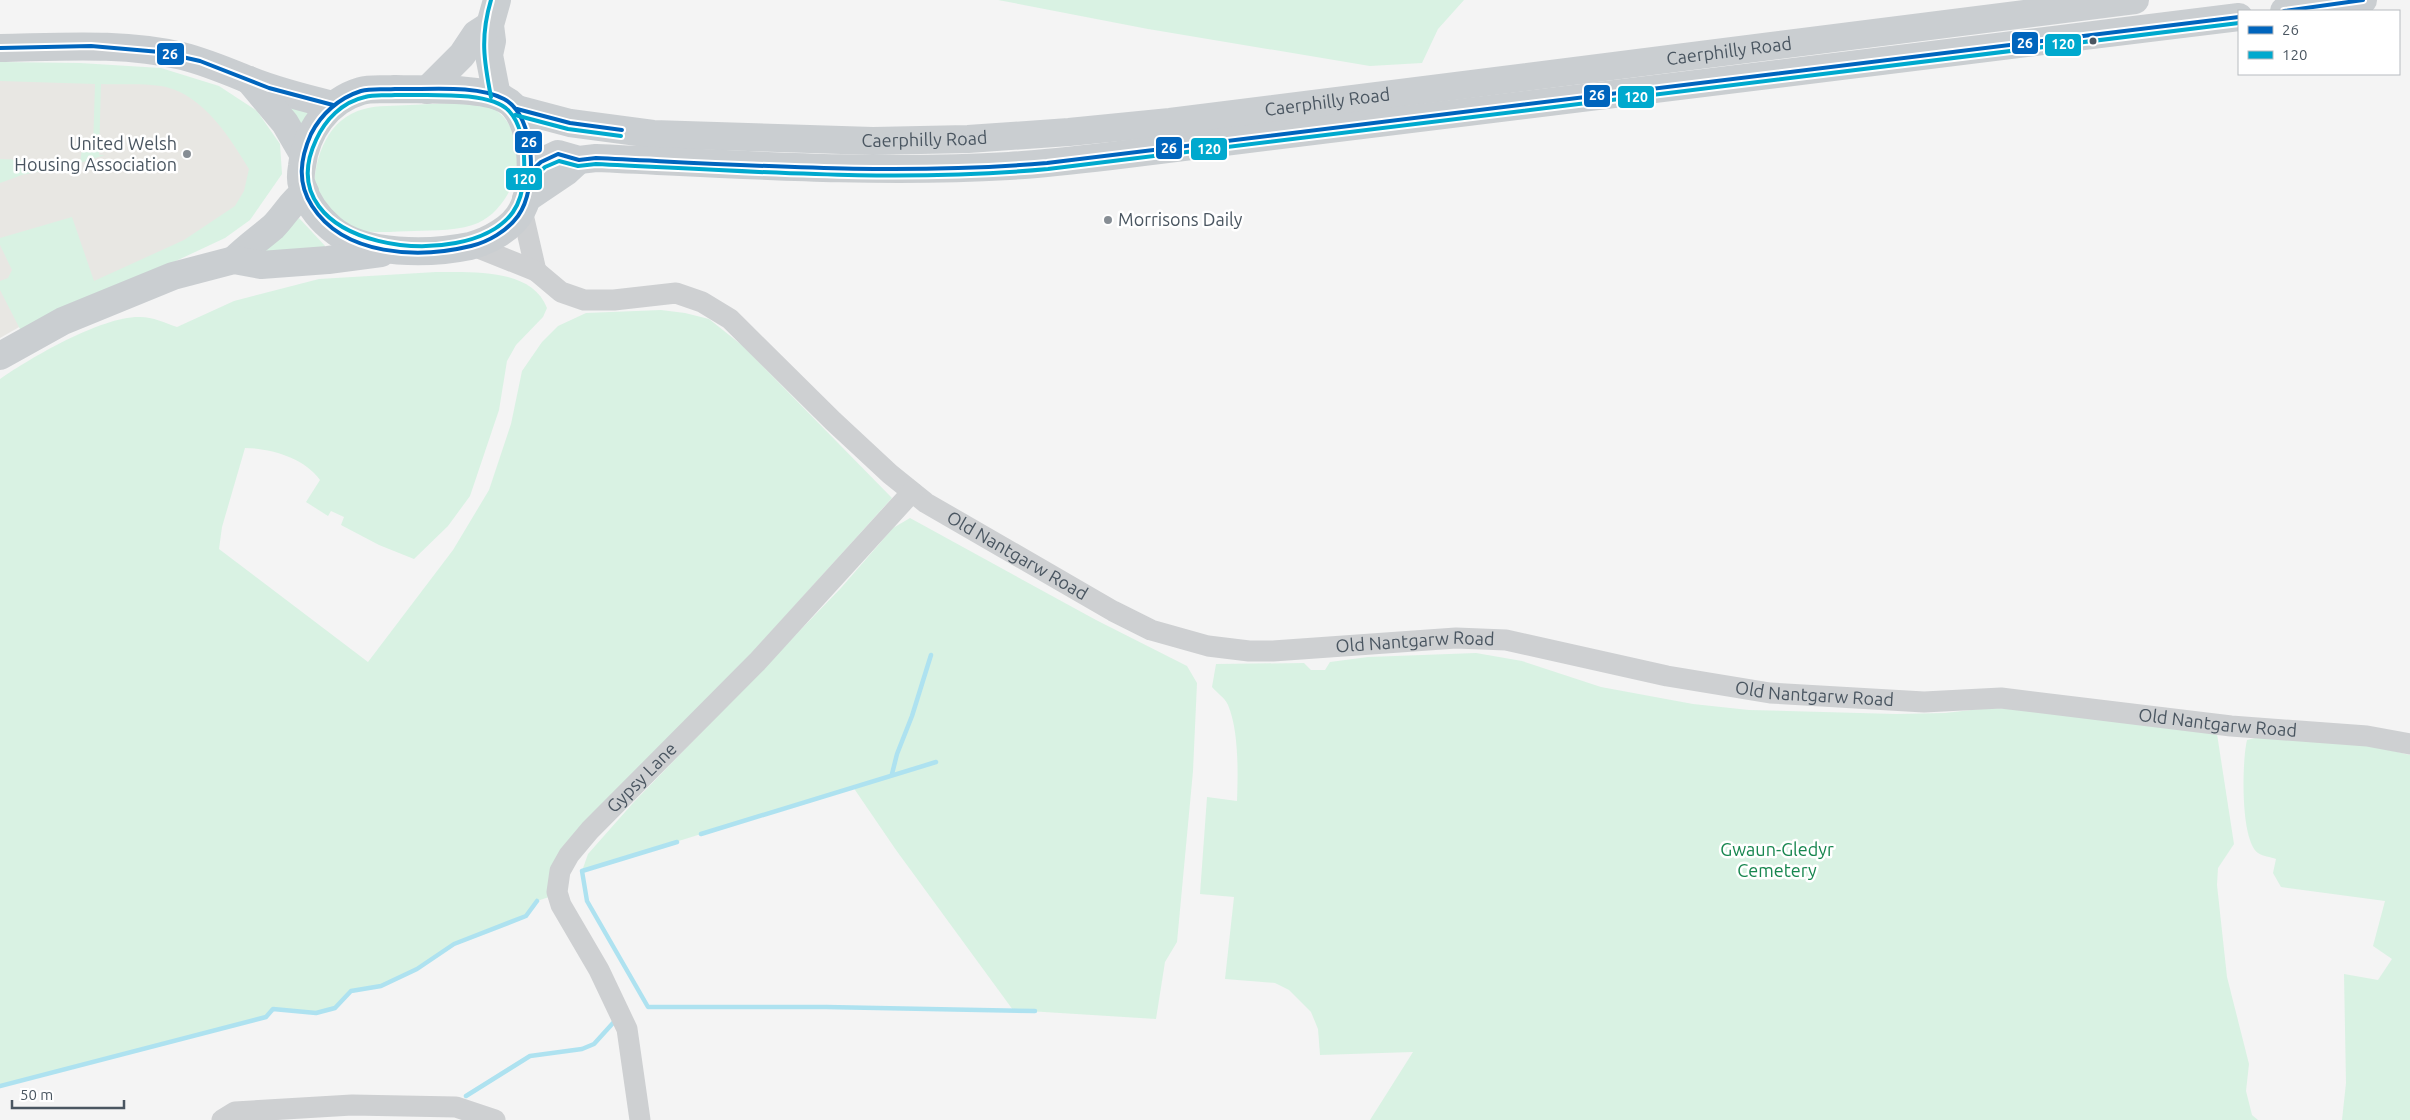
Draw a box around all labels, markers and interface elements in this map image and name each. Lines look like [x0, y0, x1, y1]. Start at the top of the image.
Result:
legend [2238, 10, 2400, 75]
text: 26 [2282, 21, 2299, 38]
line badge: 26 [2011, 31, 2039, 55]
street label: Caerphilly Road [1665, 32, 1793, 68]
line badge: 120 [2044, 33, 2082, 57]
text: 26 [2017, 35, 2033, 51]
text: 120 [2051, 36, 2075, 52]
unlabelled marker [2088, 36, 2098, 46]
line badge: 26 [156, 42, 185, 66]
text: 26 [162, 46, 178, 62]
text: 120 [2282, 46, 2307, 63]
street label: Caerphilly Road [1263, 83, 1391, 119]
line badge: 26 [1583, 84, 1611, 108]
line badge: 120 [1617, 85, 1655, 109]
text: 26 [1589, 87, 1605, 103]
text: 120 [1624, 89, 1648, 105]
street label: Caerphilly Road [861, 127, 988, 150]
line badge: 26 [514, 130, 543, 154]
place label: United Welsh Housing Association [14, 133, 177, 174]
text: 26 [521, 134, 537, 150]
line badge: 26 [1155, 136, 1183, 160]
line badge: 120 [1190, 137, 1228, 161]
text: 26 [1161, 140, 1177, 156]
text: 120 [1197, 141, 1221, 157]
marker: United Welsh Housing Association [181, 148, 193, 160]
line badge: 120 [505, 167, 543, 191]
text: 120 [512, 171, 536, 187]
place label: Morrisons Daily [1118, 209, 1243, 229]
marker: Morrisons Daily [1102, 214, 1114, 226]
street label: Old Nantgarw Road [944, 506, 1092, 603]
street label: Old Nantgarw Road [1335, 627, 1495, 656]
street label: Old Nantgarw Road [1734, 676, 1895, 709]
street label: Old Nantgarw Road [2137, 704, 2298, 740]
street label: Gypsy Lane [602, 738, 680, 816]
park label: Gwaun-Gledyr Cemetery [1720, 839, 1834, 880]
scale bar [12, 1078, 125, 1110]
text: 50 m [20, 1086, 53, 1103]

